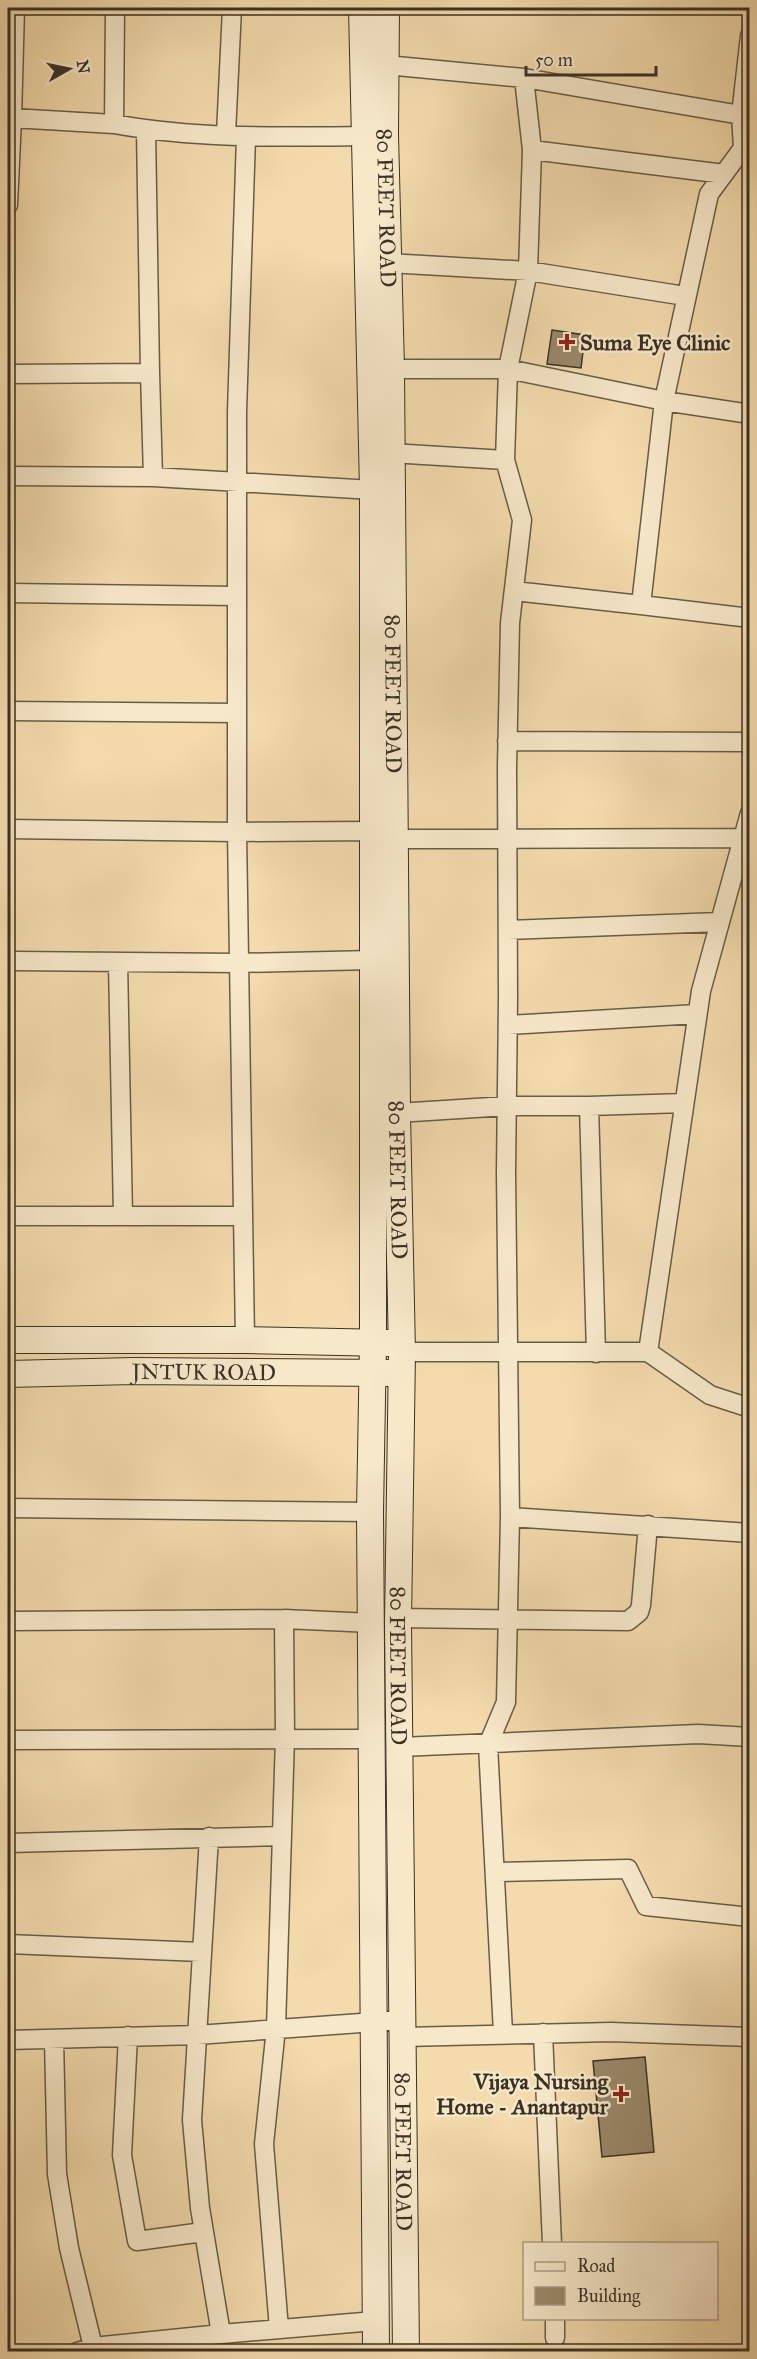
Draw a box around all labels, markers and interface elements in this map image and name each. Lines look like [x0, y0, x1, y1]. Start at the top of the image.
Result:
north arrow [39, 39, 99, 99]
scale bar [526, 39, 656, 77]
text: 50 m [535, 49, 573, 71]
text: N [73, 59, 94, 75]
street label: 80 FEET ROAD [371, 129, 402, 288]
place label: Suma Eye Clinic [580, 329, 731, 356]
marker: Suma Eye Clinic [558, 333, 576, 351]
street label: 80 FEET ROAD [379, 614, 407, 773]
street label: 80 FEET ROAD [383, 1100, 413, 1260]
street label: JNTUK ROAD [130, 1358, 276, 1386]
street label: 80 FEET ROAD [384, 1586, 412, 1745]
place label: Vijaya Nursing Home - Anantapur [436, 2068, 609, 2120]
street label: 80 FEET ROAD [389, 2072, 418, 2231]
marker: Vijaya Nursing Home - Anantapur [612, 2085, 630, 2103]
legend [523, 2242, 718, 2320]
text: Road [577, 2255, 615, 2277]
text: Building [577, 2285, 641, 2308]

